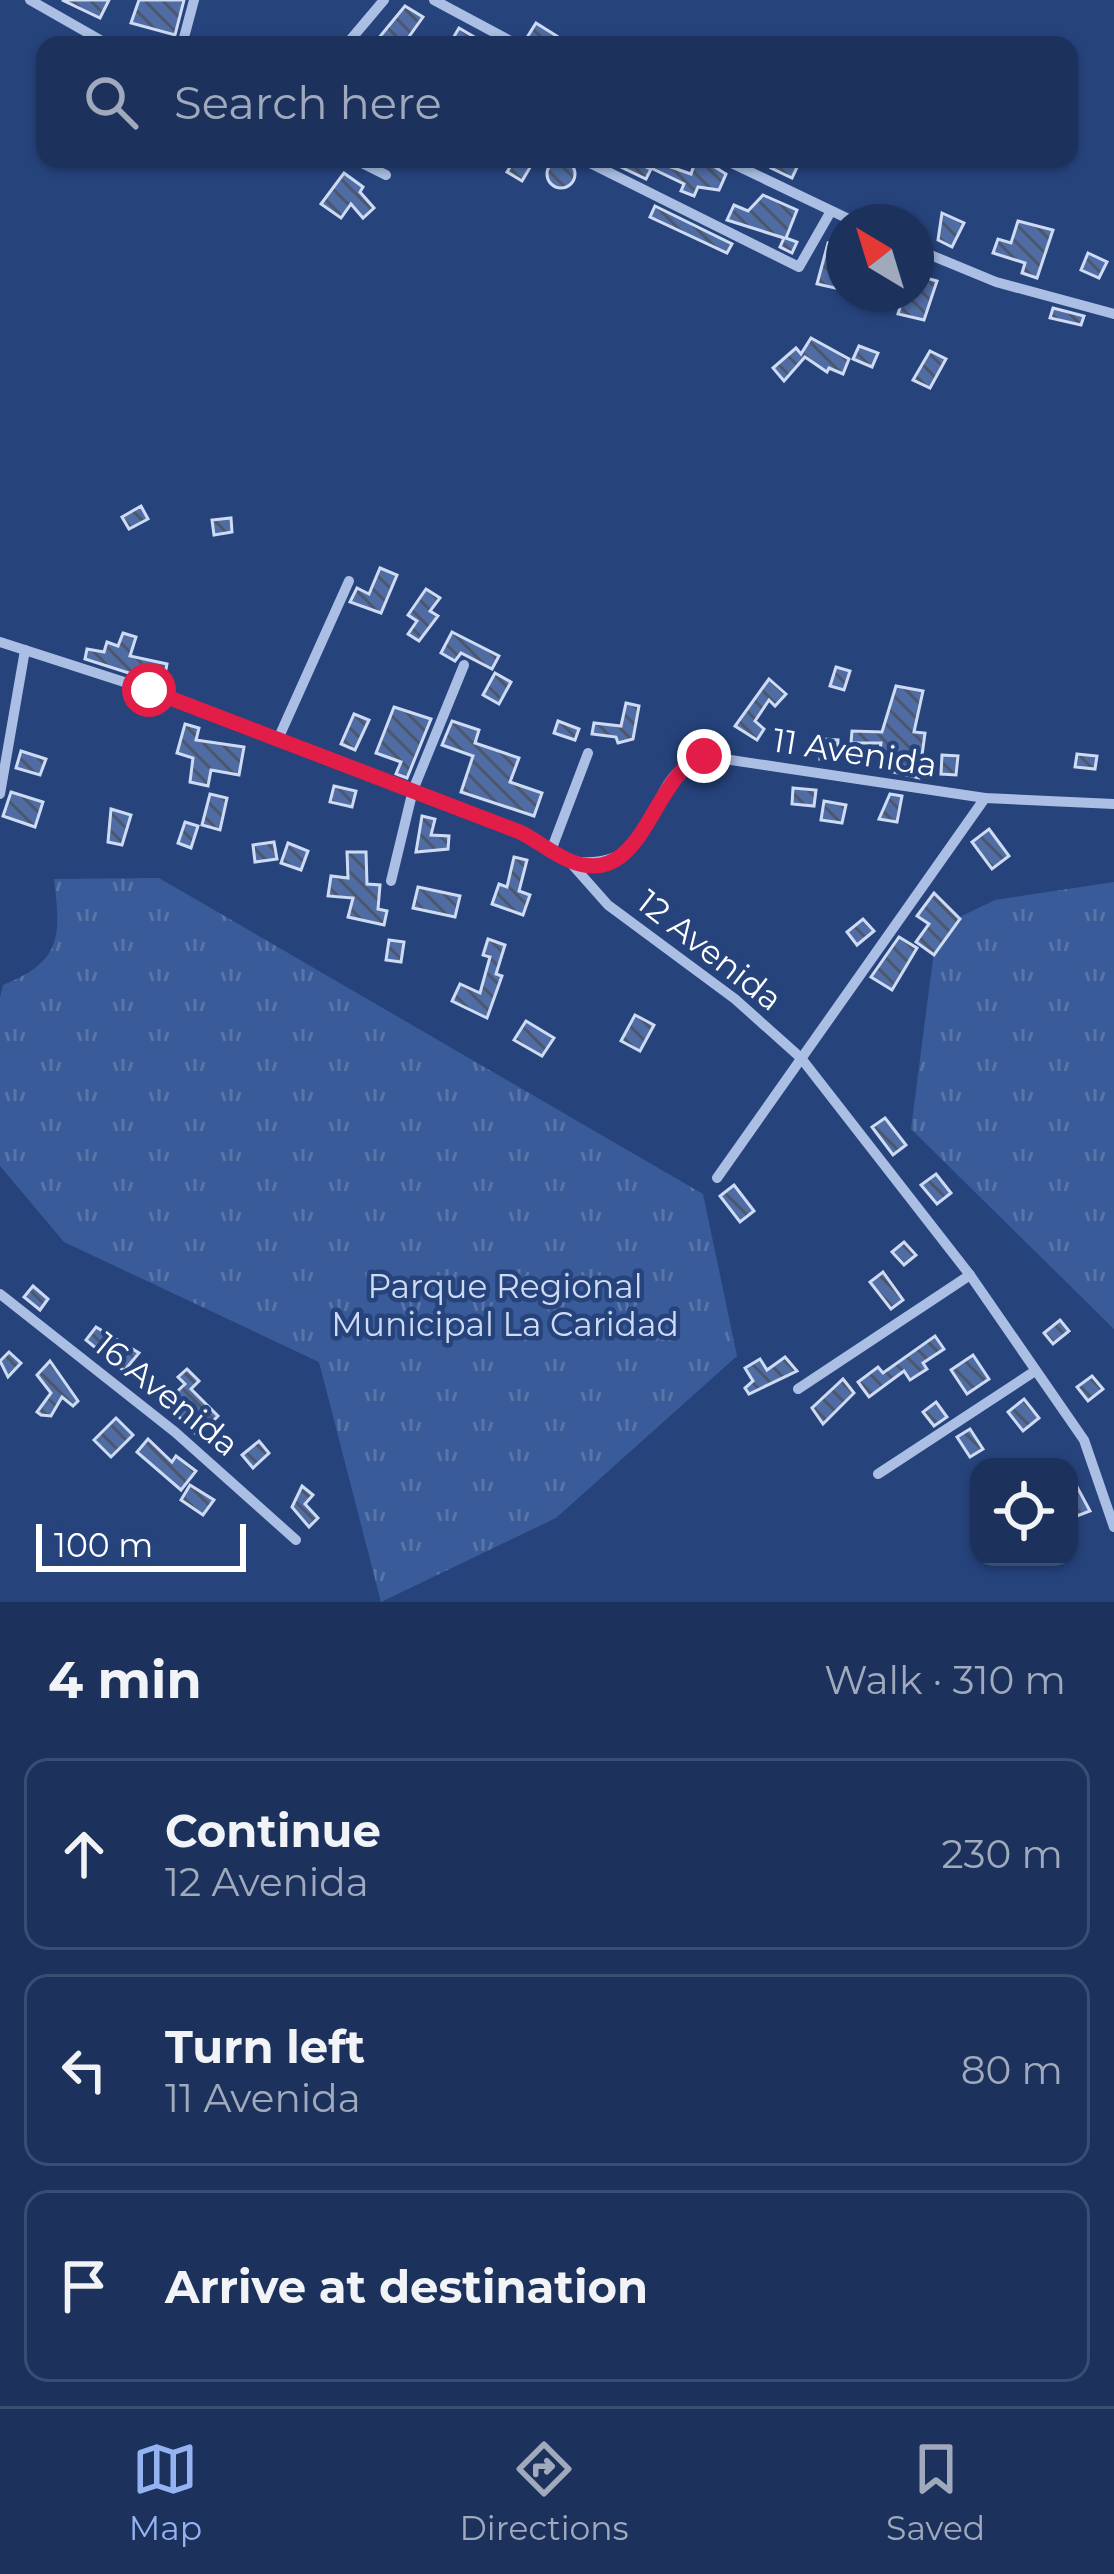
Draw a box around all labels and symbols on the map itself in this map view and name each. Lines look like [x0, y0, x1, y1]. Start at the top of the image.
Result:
north arrow [826, 204, 934, 312]
route start [122, 663, 176, 717]
street label: 11 Avenida [770, 719, 940, 785]
route end [677, 729, 731, 783]
street label: 12 Avenida [630, 881, 790, 1019]
park label: Parque Regional Municipal La Caridad [331, 1266, 679, 1344]
street label: 16 Avenida [87, 1324, 247, 1464]
scale bar [36, 1518, 246, 1571]

